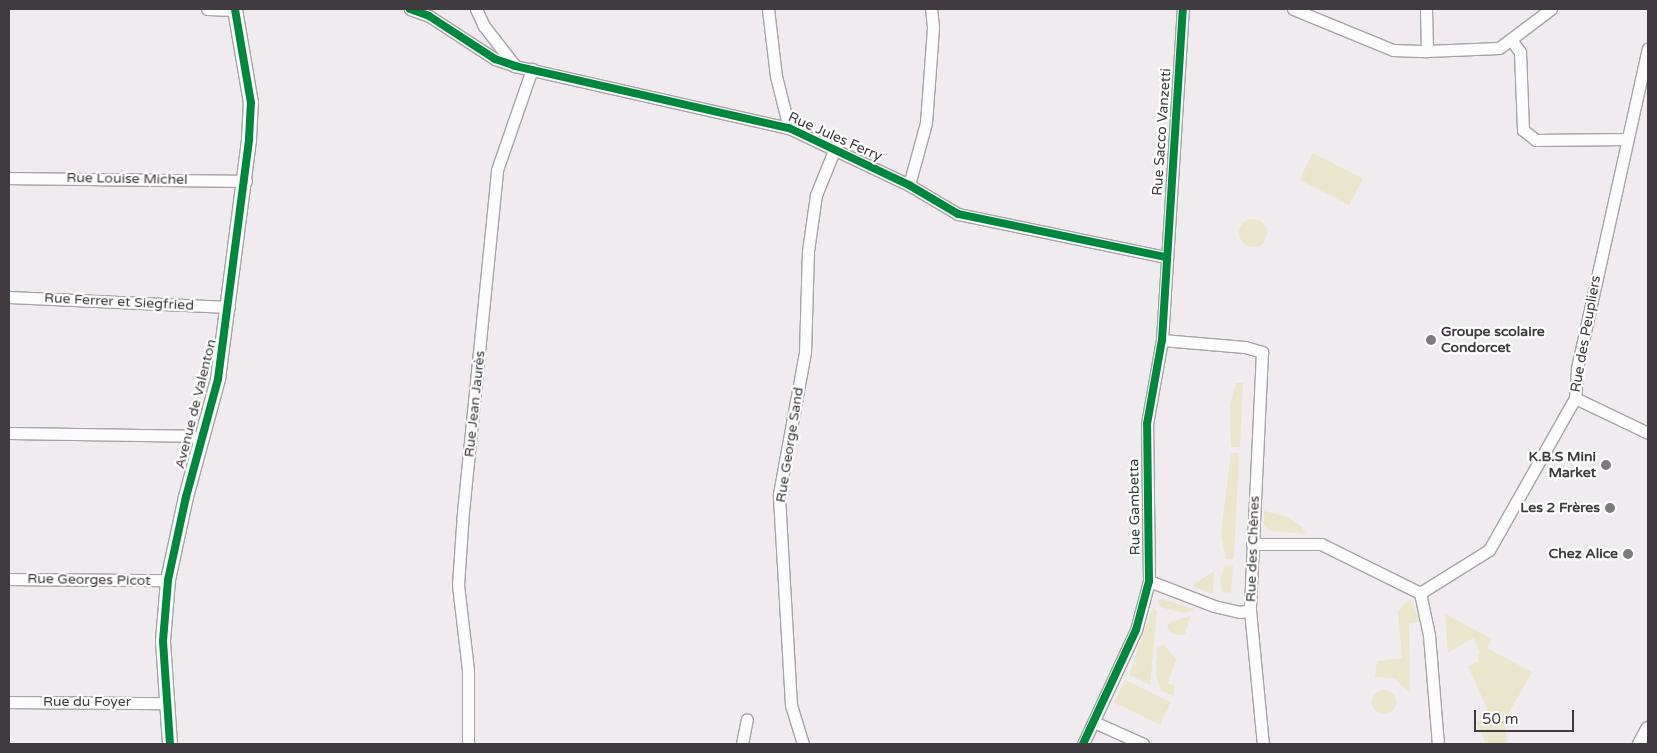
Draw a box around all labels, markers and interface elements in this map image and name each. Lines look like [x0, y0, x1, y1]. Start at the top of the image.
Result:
street label: Rue Sacco Vanzetti [1149, 68, 1175, 196]
street label: Rue Jules Ferry [785, 109, 885, 165]
street label: Rue Louise Michel [66, 170, 188, 188]
street label: Rue des Peupliers [1567, 274, 1605, 394]
street label: Rue Ferrer et Siegfried [44, 290, 194, 314]
place label: Groupe scolaire Condorcet [1441, 324, 1545, 357]
marker: Groupe scolaire Condorcet [1425, 334, 1437, 346]
street label: Avenue de Valenton [172, 337, 220, 471]
street label: Rue Jean Jaurès [461, 350, 489, 458]
street label: Rue George Sand [773, 386, 807, 504]
place label: K.B.S Mini Market [1529, 449, 1596, 482]
street label: Rue Gambetta [1126, 459, 1144, 555]
marker: K.B.S Mini Market [1600, 459, 1612, 471]
street label: Rue des Chênes [1243, 495, 1263, 603]
place label: Les 2 Frères [1520, 500, 1600, 516]
marker: Les 2 Frères [1604, 502, 1616, 514]
place label: Chez Alice [1549, 546, 1618, 562]
marker: Chez Alice [1622, 548, 1634, 560]
street label: Rue Georges Picot [27, 571, 151, 589]
street label: Rue du Foyer [43, 694, 131, 710]
scale bar [1477, 700, 1577, 732]
text: 50 m [1482, 710, 1519, 728]

